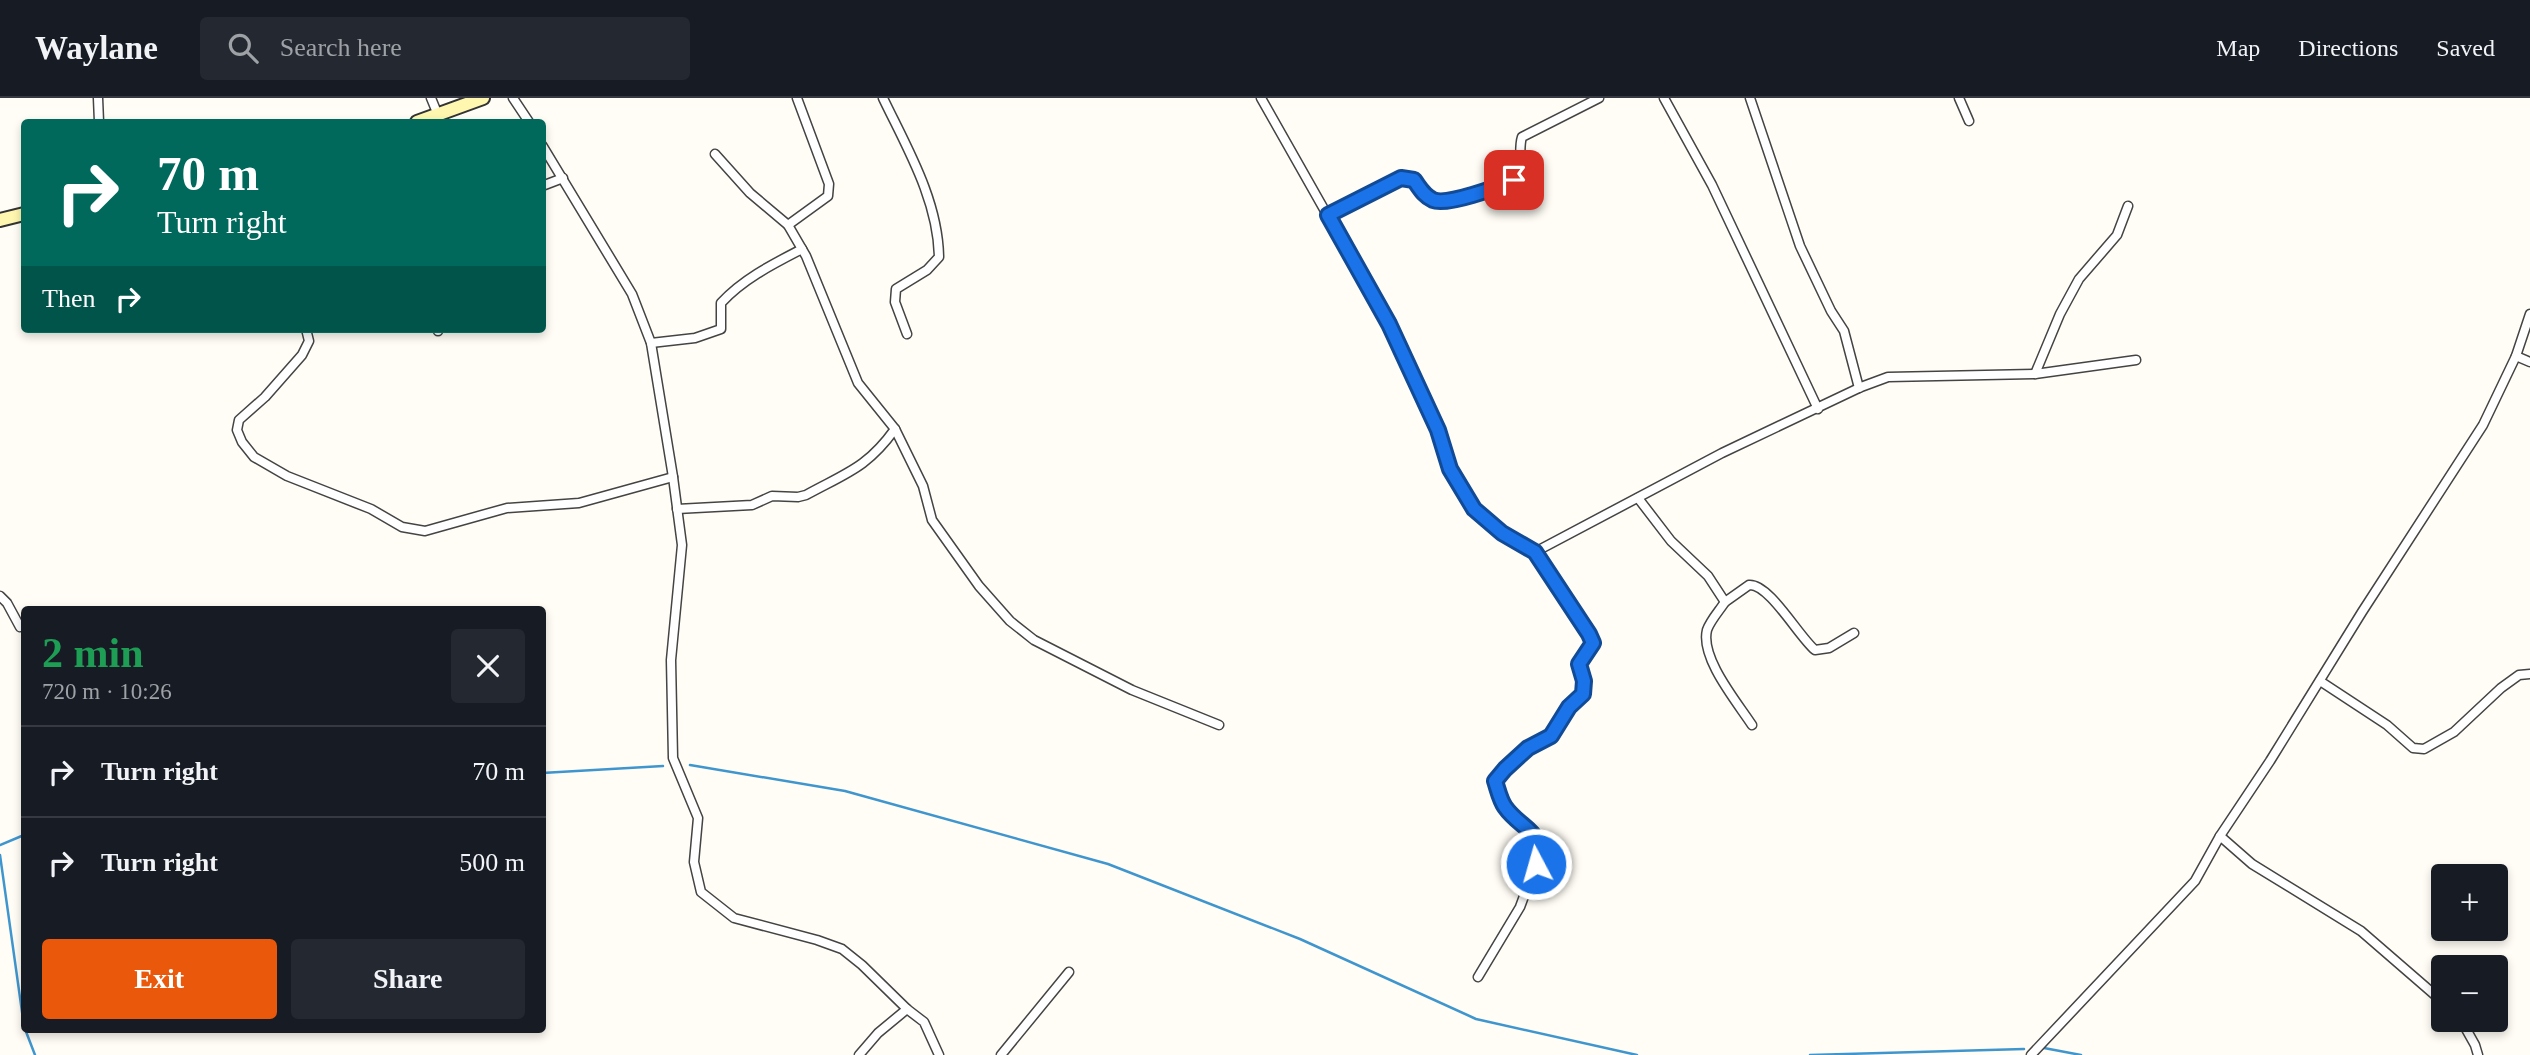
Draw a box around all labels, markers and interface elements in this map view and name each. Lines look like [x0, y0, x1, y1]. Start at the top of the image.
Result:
search box [200, 17, 690, 80]
icon: search [224, 29, 262, 67]
text: Waylane [35, 30, 158, 66]
text: Search here [280, 33, 402, 62]
text: Map [2216, 35, 2260, 61]
text: Directions [2298, 35, 2398, 61]
text: Saved [2436, 35, 2495, 61]
text: 70 m [157, 146, 259, 201]
icon: right [42, 147, 133, 238]
pin [1484, 150, 1544, 210]
icon: arrive [1495, 161, 1533, 199]
text: Turn right [157, 204, 287, 240]
icon: right [109, 280, 147, 318]
text: Then [42, 284, 95, 313]
button: close [451, 629, 525, 703]
text: 2 min [42, 630, 144, 676]
text: 720 m · 10:26 [42, 679, 172, 704]
icon: right [42, 753, 80, 791]
text: Turn right [101, 757, 218, 786]
text: 70 m [472, 757, 525, 786]
position arrow [1499, 827, 1573, 901]
icon: right [42, 844, 80, 882]
text: Turn right [101, 848, 218, 877]
text: 500 m [459, 848, 525, 877]
map controls [2431, 864, 2508, 1032]
button: + [2431, 864, 2508, 941]
button: Exit [42, 939, 277, 1019]
button: Share [291, 939, 525, 1019]
button: − [2431, 955, 2508, 1032]

